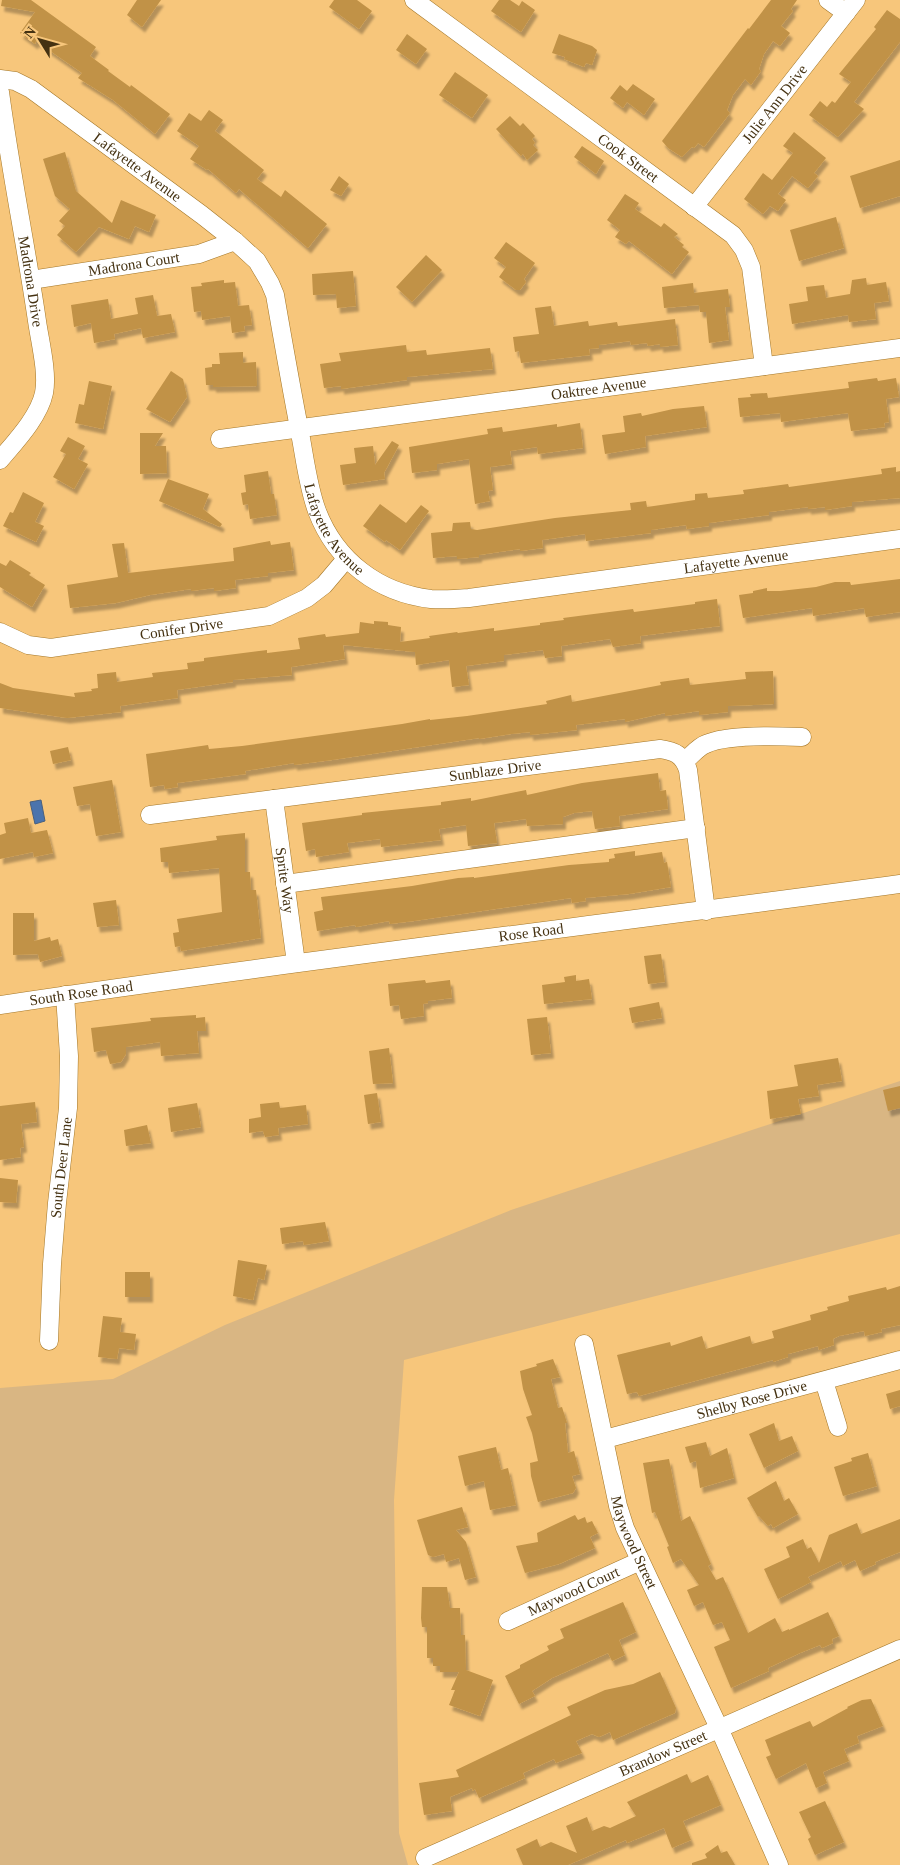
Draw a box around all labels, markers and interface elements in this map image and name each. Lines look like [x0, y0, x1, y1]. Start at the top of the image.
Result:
north arrow [15, 15, 65, 65]
text: N [21, 24, 39, 41]
street label: Julie Ann Drive [739, 61, 811, 146]
street label: Lafayette Avenue [90, 130, 185, 205]
street label: Cook Street [595, 130, 662, 186]
street label: Madrona Drive [15, 235, 46, 328]
street label: Madrona Court [87, 249, 181, 279]
street label: Oaktree Avenue [550, 374, 648, 403]
street label: Lafayette Avenue [301, 482, 367, 578]
street label: Lafayette Avenue [683, 546, 790, 577]
street label: Conifer Drive [139, 615, 224, 643]
street label: Sunblaze Drive [448, 756, 543, 784]
street label: Sprite Way [273, 846, 297, 915]
street label: Rose Road [498, 920, 565, 945]
street label: South Rose Road [28, 978, 134, 1008]
street label: South Deer Lane [48, 1116, 75, 1219]
street label: Shelby Rose Drive [695, 1377, 809, 1422]
street label: Maywood Street [608, 1494, 661, 1592]
street label: Maywood Court [525, 1563, 623, 1619]
street label: Brandow Street [617, 1727, 710, 1780]

